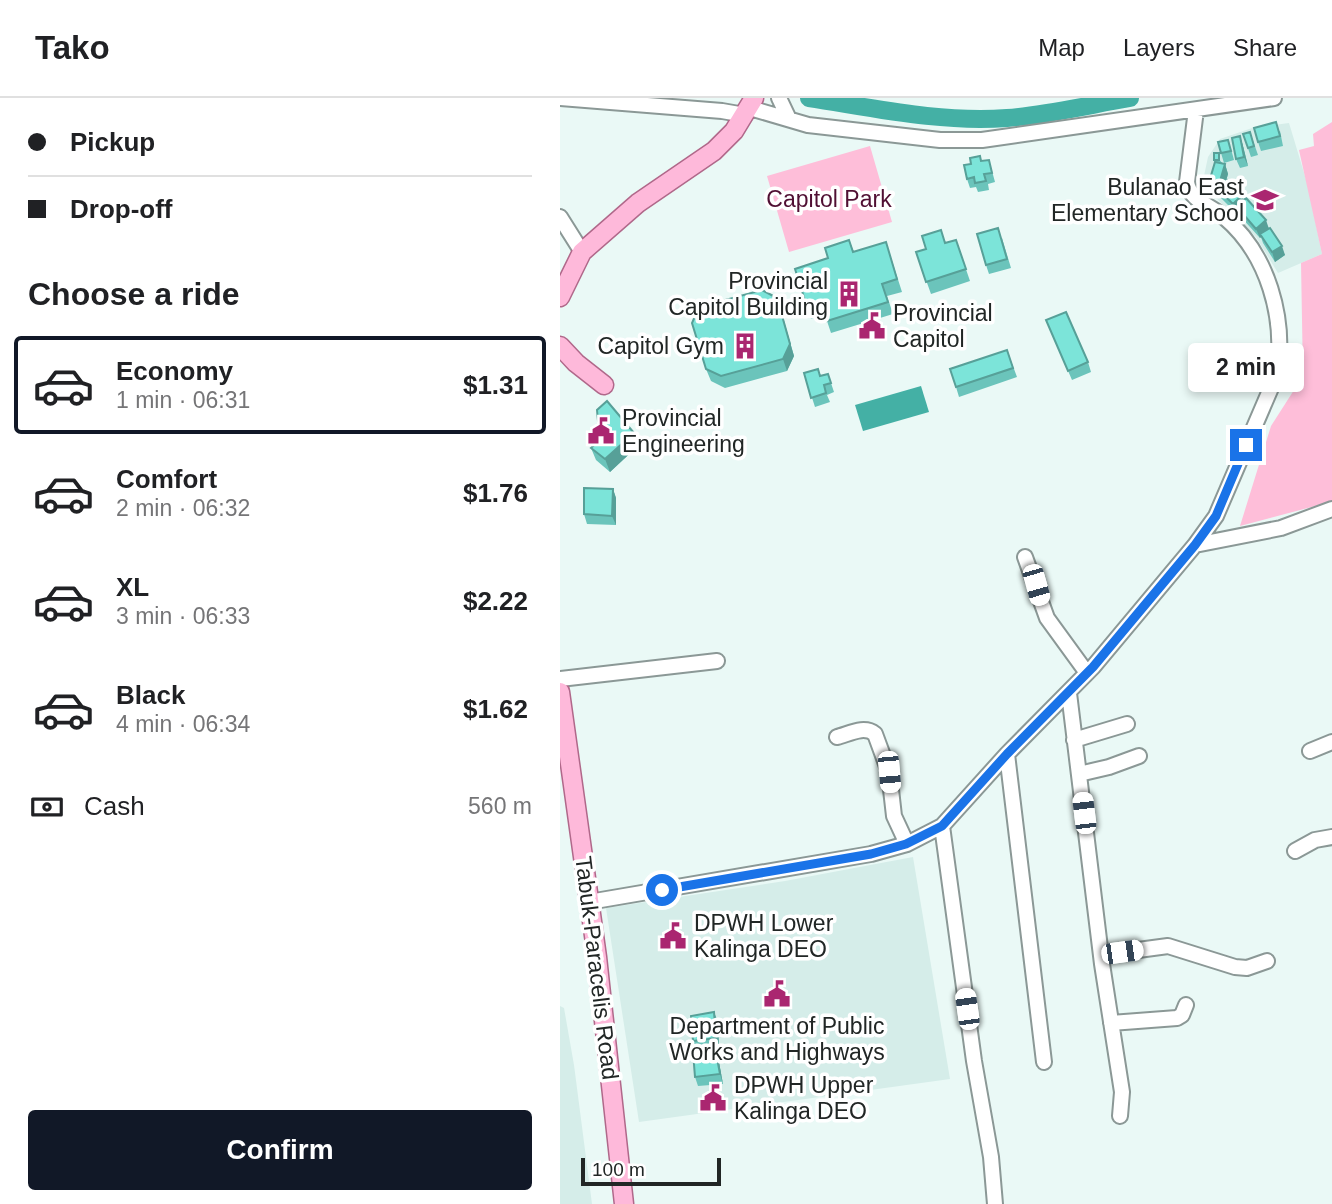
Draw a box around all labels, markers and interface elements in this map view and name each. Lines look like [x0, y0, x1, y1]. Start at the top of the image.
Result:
text: Tako [35, 29, 110, 66]
text: Map [1038, 34, 1085, 61]
text: Layers [1123, 34, 1195, 61]
text: Share [1233, 34, 1297, 61]
text: Pickup [70, 127, 155, 157]
place label: Bulanao East Elementary School [1051, 174, 1245, 226]
school or university icon: Bulanao East Elementary School [1250, 185, 1280, 215]
park label: Capitol Park [766, 186, 892, 212]
text: Drop-off [70, 194, 173, 224]
place label: Provincial Capitol Building [668, 268, 828, 320]
text: Choose a ride [28, 276, 240, 312]
building icon: Provincial Capitol Building [834, 279, 864, 309]
place label: Provincial Capitol [893, 300, 993, 352]
public building icon: Provincial Capitol [857, 311, 887, 341]
building icon: Capitol Gym [730, 331, 760, 361]
place label: Capitol Gym [597, 333, 724, 359]
callout: 2 min [1188, 344, 1304, 392]
icon: car [32, 354, 95, 417]
text: 2 min [1216, 354, 1276, 380]
text: Economy [116, 356, 233, 386]
text: $1.31 [463, 370, 528, 400]
text: 1 min · 06:31 [116, 387, 250, 413]
place label: Provincial Engineering [622, 405, 745, 457]
public building icon: Provincial Engineering [586, 416, 616, 446]
route end [1230, 429, 1262, 461]
icon: car [32, 462, 95, 525]
text: Comfort [116, 464, 217, 494]
text: $1.76 [463, 478, 528, 508]
text: 2 min · 06:32 [116, 495, 250, 521]
car [1021, 562, 1052, 608]
icon: car [32, 570, 95, 633]
text: XL [116, 572, 149, 602]
text: $2.22 [463, 586, 528, 616]
text: 3 min · 06:33 [116, 603, 250, 629]
icon: car [32, 678, 95, 741]
text: Black [116, 680, 185, 710]
text: $1.62 [463, 694, 528, 724]
text: 4 min · 06:34 [116, 711, 250, 737]
car [877, 750, 902, 794]
icon: cash [28, 788, 66, 826]
text: Cash [84, 791, 145, 821]
car [1072, 791, 1097, 835]
text: 560 m [468, 793, 532, 819]
street label: Tabuk-Paracelis Road [570, 855, 624, 1081]
route start [646, 874, 678, 906]
place label: DPWH Lower Kalinga DEO [694, 910, 834, 962]
public building icon: DPWH Lower Kalinga DEO [658, 921, 688, 951]
car [1100, 939, 1145, 965]
public building icon: Department of Public Works and Highways [762, 979, 792, 1009]
car [954, 987, 981, 1031]
place label: Department of Public Works and Highways [669, 1013, 885, 1065]
place label: DPWH Upper Kalinga DEO [734, 1072, 874, 1124]
public building icon: DPWH Upper Kalinga DEO [698, 1083, 728, 1113]
button: Confirm [28, 1110, 532, 1190]
scale bar [581, 1155, 721, 1187]
text: 100 m [592, 1159, 645, 1180]

